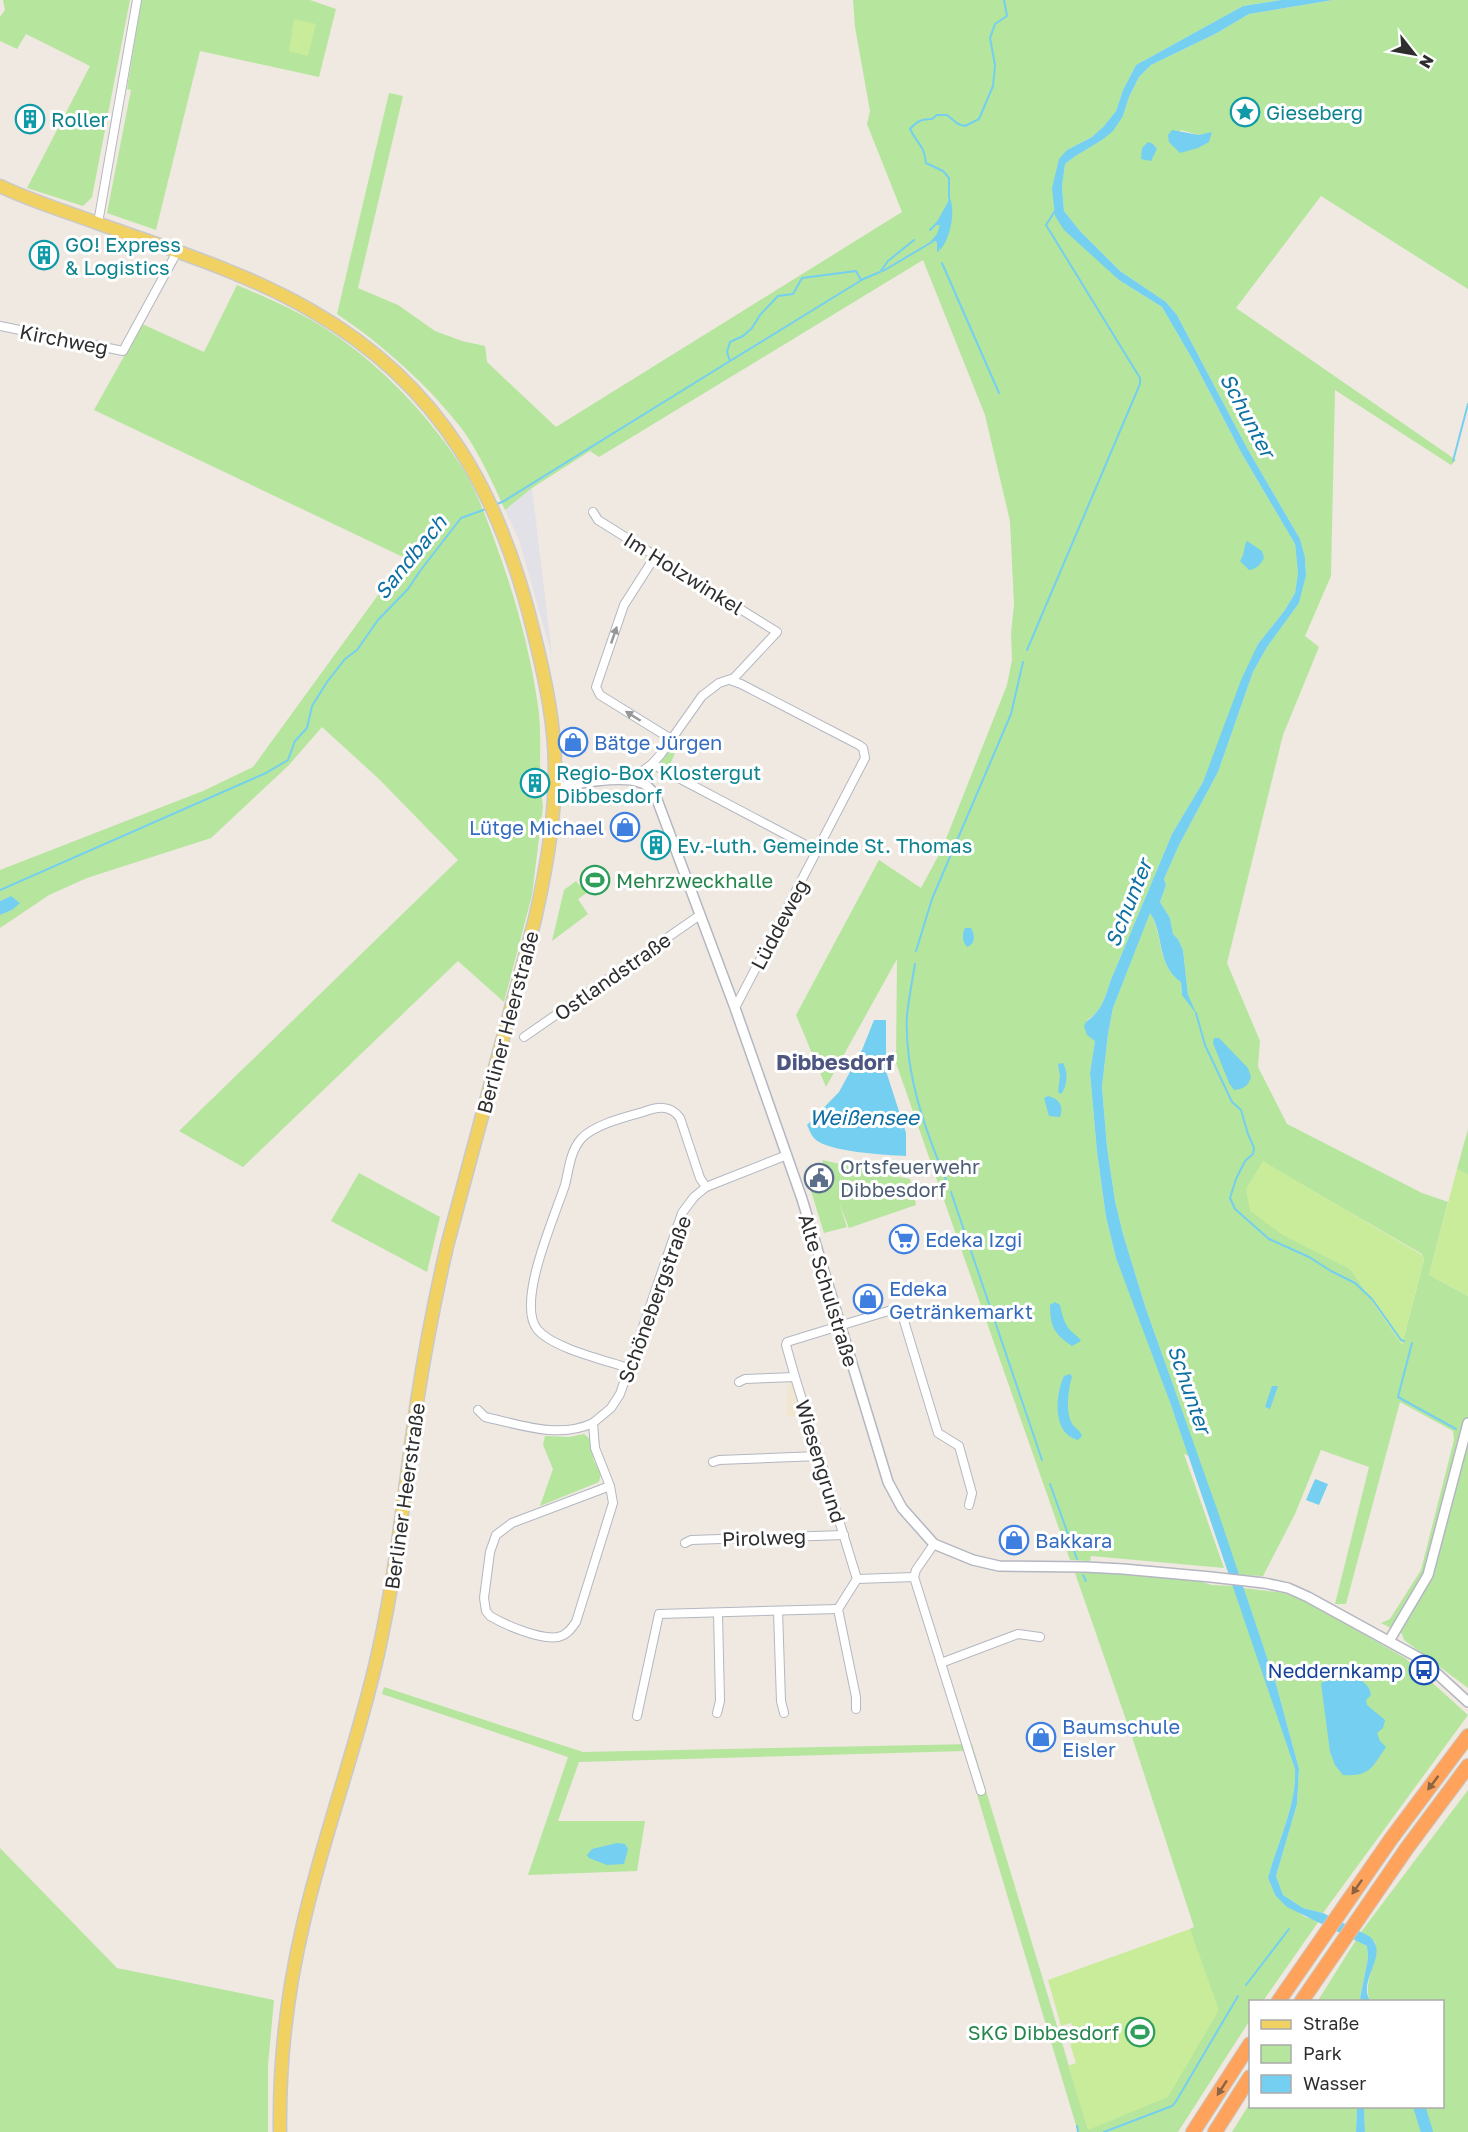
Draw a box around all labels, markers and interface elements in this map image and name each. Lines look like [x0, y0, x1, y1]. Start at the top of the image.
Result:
north arrow [1384, 24, 1444, 84]
text: N [1415, 51, 1439, 72]
place icon: Gieseberg [1229, 96, 1261, 128]
place label: Gieseberg [1266, 100, 1363, 124]
building icon: Roller [14, 103, 46, 135]
place label: Roller [51, 107, 109, 131]
place label: GO! Express & Logistics [65, 232, 181, 279]
building icon: GO! Express & Logistics [28, 239, 60, 271]
street label: Kirchweg [18, 319, 110, 359]
water label: Schunter [1215, 368, 1282, 464]
water label: Sandbach [368, 509, 452, 604]
street label: Im Holzwinkel [620, 527, 748, 619]
one-way arrow [609, 626, 619, 644]
one-way arrow [625, 710, 641, 721]
shop icon: Bätge Jürgen [557, 726, 589, 758]
place label: Bätge Jürgen [594, 730, 722, 754]
place label: Regio-Box Klostergut Dibbesdorf [556, 760, 761, 807]
building icon: Regio-Box Klostergut Dibbesdorf [519, 767, 551, 799]
shop icon: Lütge Michael [609, 811, 641, 843]
place label: Lütge Michael [469, 815, 604, 839]
building icon: Ev.-luth. Gemeinde St. Thomas [640, 829, 672, 861]
place label: Ev.-luth. Gemeinde St. Thomas [677, 833, 972, 857]
water label: Schunter [1099, 853, 1158, 951]
sports icon: Mehrzweckhalle [579, 864, 611, 896]
place label: Mehrzweckhalle [616, 868, 773, 892]
street label: Lüddeweg [745, 875, 813, 973]
street label: Ostlandstraße [549, 927, 675, 1025]
street label: Berliner Heerstraße [471, 928, 543, 1116]
district label: Dibbesdorf [776, 1048, 894, 1075]
water label: Weißensee [809, 1104, 921, 1130]
place label: Ortsfeuerwehr Dibbesdorf [840, 1154, 980, 1201]
public building icon: Ortsfeuerwehr Dibbesdorf [803, 1162, 835, 1194]
street label: Alte Schulstraße [794, 1211, 864, 1369]
street label: Schönebergstraße [613, 1212, 695, 1386]
supermarket icon: Edeka Izgi [888, 1223, 920, 1255]
place label: Edeka Izgi [925, 1227, 1022, 1251]
place label: Edeka Getränkemarkt [889, 1276, 1033, 1323]
shop icon: Edeka Getränkemarkt [852, 1283, 884, 1315]
water label: Schunter [1163, 1341, 1218, 1439]
street label: Wiesengrund [791, 1397, 851, 1525]
street label: Berliner Heerstraße [379, 1401, 429, 1591]
street label: Pirolweg [722, 1524, 806, 1550]
shop icon: Bakkara [998, 1524, 1030, 1556]
place label: Bakkara [1035, 1528, 1112, 1552]
bus stop icon: Neddernkamp [1408, 1654, 1440, 1686]
place label: Neddernkamp [1268, 1658, 1403, 1682]
place label: Baumschule Eisler [1062, 1714, 1180, 1761]
shop icon: Baumschule Eisler [1025, 1721, 1057, 1753]
one-way arrow [1427, 1775, 1439, 1791]
one-way arrow [1352, 1879, 1363, 1895]
legend [1249, 2000, 1444, 2108]
text: Straße [1303, 2012, 1359, 2034]
sports icon: SKG Dibbesdorf [1124, 2016, 1156, 2048]
place label: SKG Dibbesdorf [968, 2020, 1119, 2044]
text: Park [1303, 2042, 1342, 2064]
text: Wasser [1303, 2072, 1366, 2094]
one-way arrow [1217, 2080, 1228, 2096]

